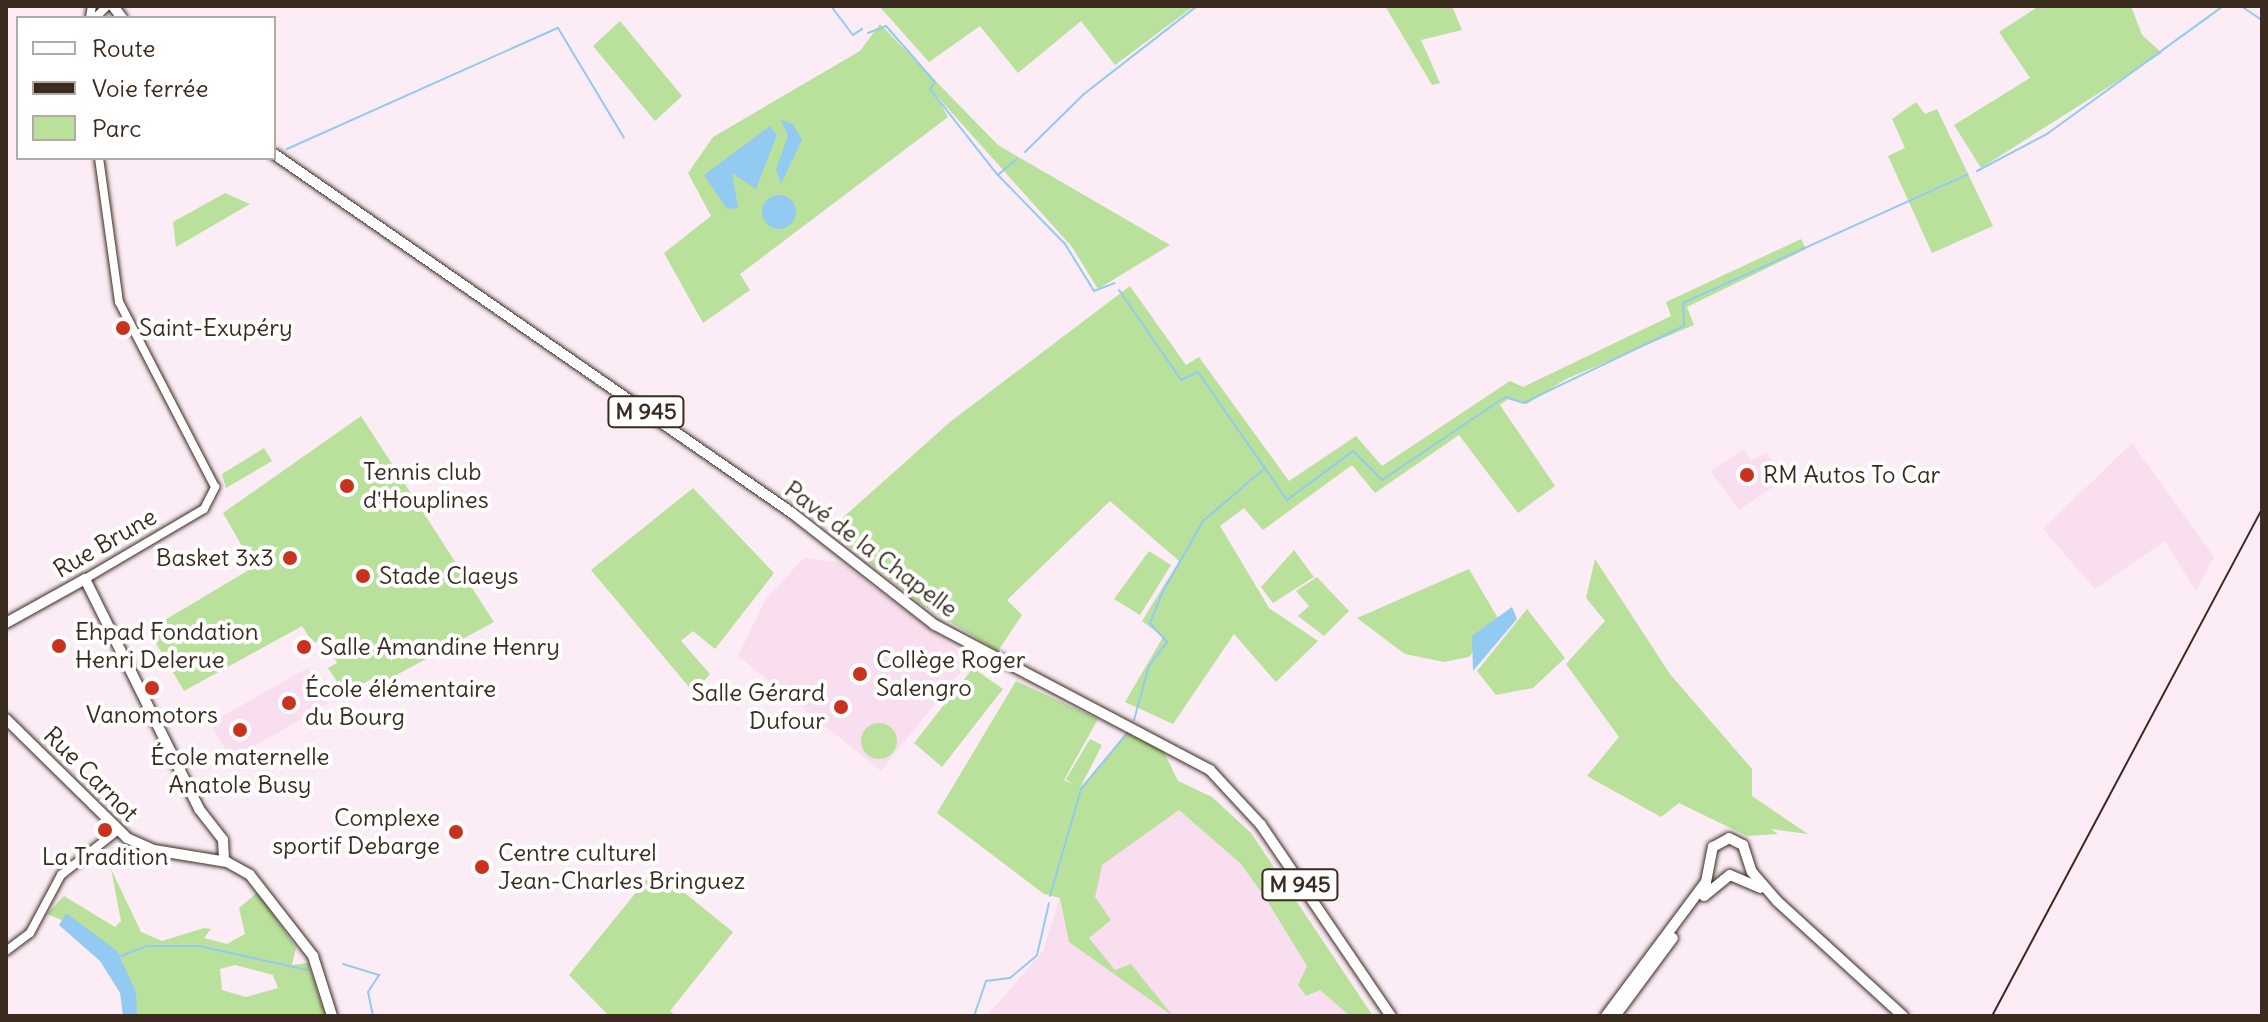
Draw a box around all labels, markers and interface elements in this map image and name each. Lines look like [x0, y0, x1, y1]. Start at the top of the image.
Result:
legend [16, 16, 276, 160]
text: Route [92, 33, 155, 63]
text: Voie ferrée [92, 73, 209, 103]
text: Parc [92, 113, 141, 143]
place label: Saint-Exupéry [139, 314, 293, 342]
marker: Saint-Exupéry [114, 319, 132, 337]
road number: M 945 [606, 394, 686, 430]
place label: Tennis club d'Houplines [363, 458, 489, 514]
place label: RM Autos To Car [1763, 461, 1940, 489]
marker: RM Autos To Car [1738, 466, 1756, 484]
street label: Pavé de la Chapelle [779, 475, 963, 623]
marker: Tennis club d'Houplines [338, 477, 356, 495]
street label: Rue Brune [48, 502, 162, 584]
place label: Basket 3x3 [156, 544, 274, 572]
marker: Basket 3x3 [281, 549, 299, 567]
place label: Stade Claeys [379, 562, 519, 590]
marker: Stade Claeys [354, 567, 372, 585]
place label: Ehpad Fondation Henri Delerue [75, 618, 259, 674]
place label: Salle Amandine Henry [320, 633, 560, 661]
marker: Ehpad Fondation Henri Delerue [50, 637, 68, 655]
marker: Salle Amandine Henry [295, 638, 313, 656]
place label: Collège Roger Salengro [876, 646, 1025, 702]
marker: Collège Roger Salengro [851, 665, 869, 683]
place label: École élémentaire du Bourg [305, 675, 496, 731]
marker: Vanomotors [143, 679, 161, 697]
place label: Salle Gérard Dufour [691, 679, 825, 735]
marker: École élémentaire du Bourg [280, 694, 298, 712]
marker: Salle Gérard Dufour [832, 698, 850, 716]
place label: Vanomotors [86, 701, 218, 729]
street label: Rue Carnot [38, 721, 144, 827]
marker: École maternelle Anatole Busy [231, 721, 249, 739]
place label: École maternelle Anatole Busy [150, 743, 330, 799]
place label: Complexe sportif Debarge [272, 804, 440, 860]
marker: La Tradition [96, 821, 114, 839]
marker: Complexe sportif Debarge [447, 823, 465, 841]
place label: Centre culturel Jean-Charles Bringuez [498, 839, 745, 895]
place label: La Tradition [42, 843, 168, 871]
marker: Centre culturel Jean-Charles Bringuez [473, 858, 491, 876]
road number: M 945 [1260, 867, 1340, 903]

